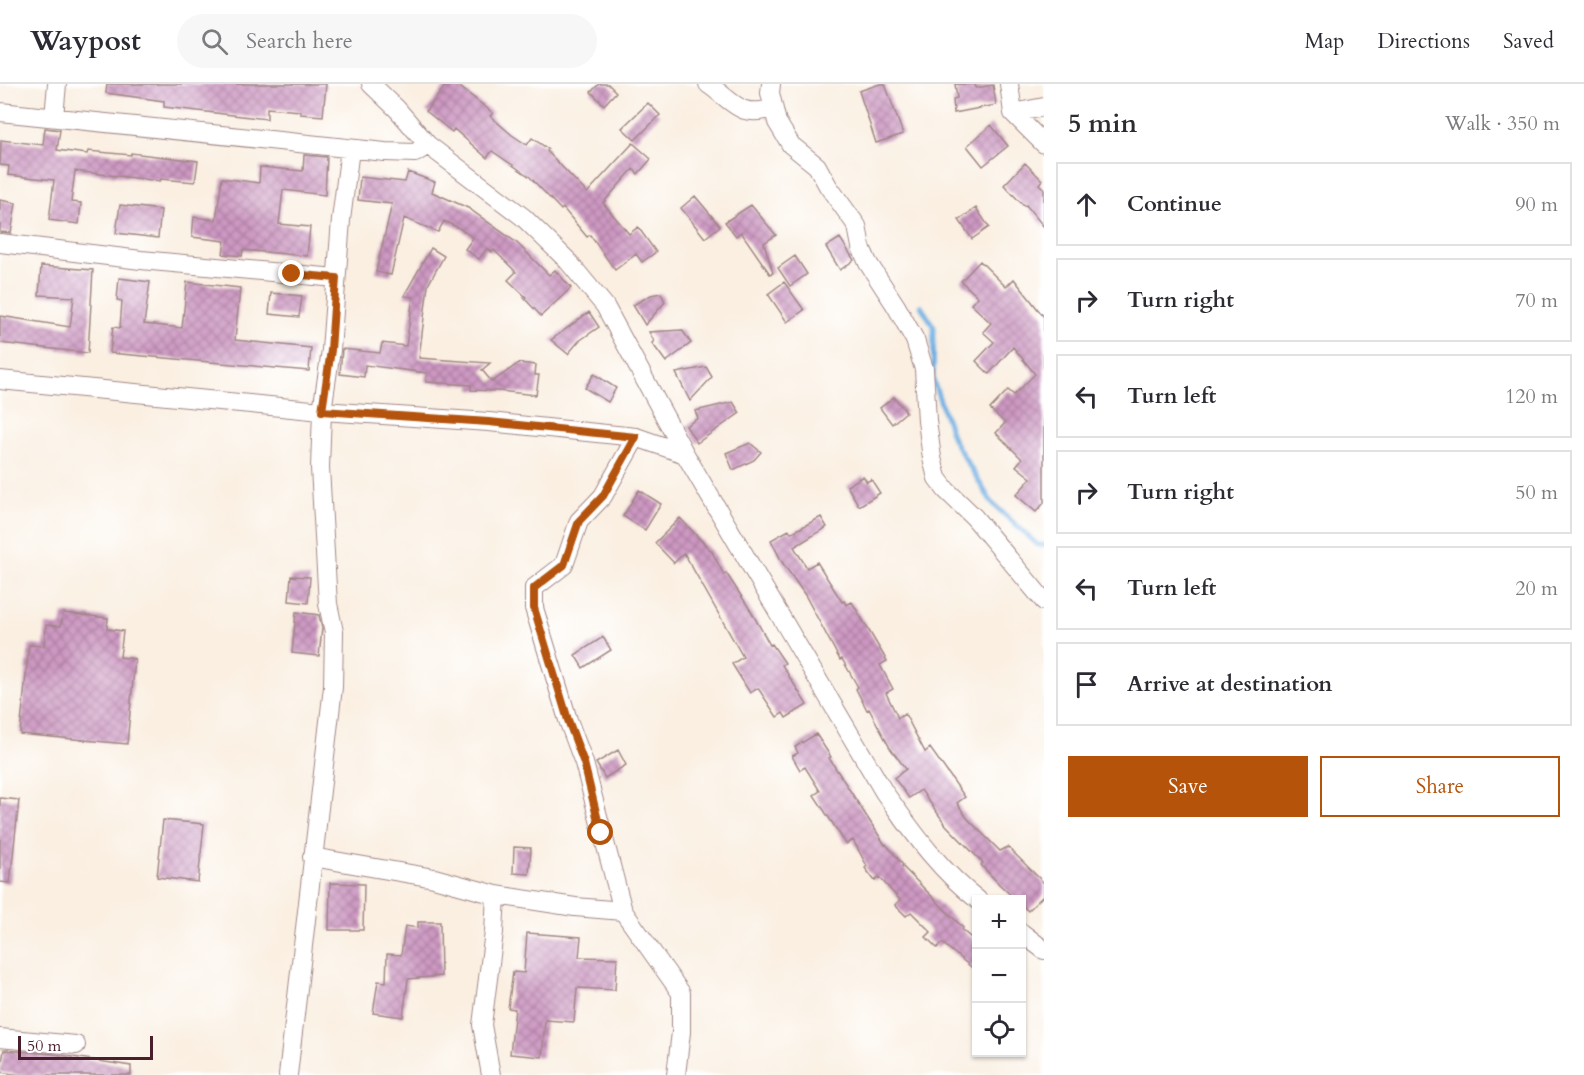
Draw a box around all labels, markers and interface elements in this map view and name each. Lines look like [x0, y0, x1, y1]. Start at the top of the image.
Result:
search box [177, 14, 597, 68]
text: Waypost [30, 22, 141, 60]
icon: search [198, 25, 231, 58]
text: Search here [246, 26, 353, 56]
text: Map [1304, 27, 1344, 56]
text: Directions [1377, 27, 1470, 56]
text: Saved [1503, 27, 1554, 56]
text: 5 min [1068, 106, 1137, 141]
text: Walk · 350 m [1445, 110, 1560, 137]
icon: ahead [1070, 188, 1103, 221]
text: Continue [1127, 189, 1222, 219]
text: 90 m [1515, 191, 1558, 218]
route end [278, 260, 304, 286]
icon: right [1070, 284, 1103, 317]
text: Turn right [1127, 285, 1234, 315]
text: 70 m [1515, 287, 1558, 314]
icon: left [1070, 380, 1103, 413]
text: Turn left [1127, 381, 1216, 411]
text: 120 m [1505, 383, 1558, 410]
icon: right [1070, 476, 1103, 509]
text: Turn right [1127, 477, 1234, 507]
text: 50 m [1515, 479, 1558, 506]
icon: left [1070, 572, 1103, 605]
text: Turn left [1127, 573, 1216, 603]
text: 20 m [1515, 575, 1558, 602]
icon: arrive [1070, 668, 1103, 701]
text: Arrive at destination [1127, 669, 1332, 699]
button: Save [1068, 756, 1308, 817]
button: Share [1320, 756, 1560, 817]
route start [587, 819, 613, 845]
map controls [972, 895, 1026, 1057]
button: + [972, 895, 1026, 949]
button: − [972, 949, 1026, 1003]
button: locate [972, 1003, 1026, 1057]
scale bar [18, 1033, 153, 1060]
text: 50 m [27, 1035, 61, 1057]

